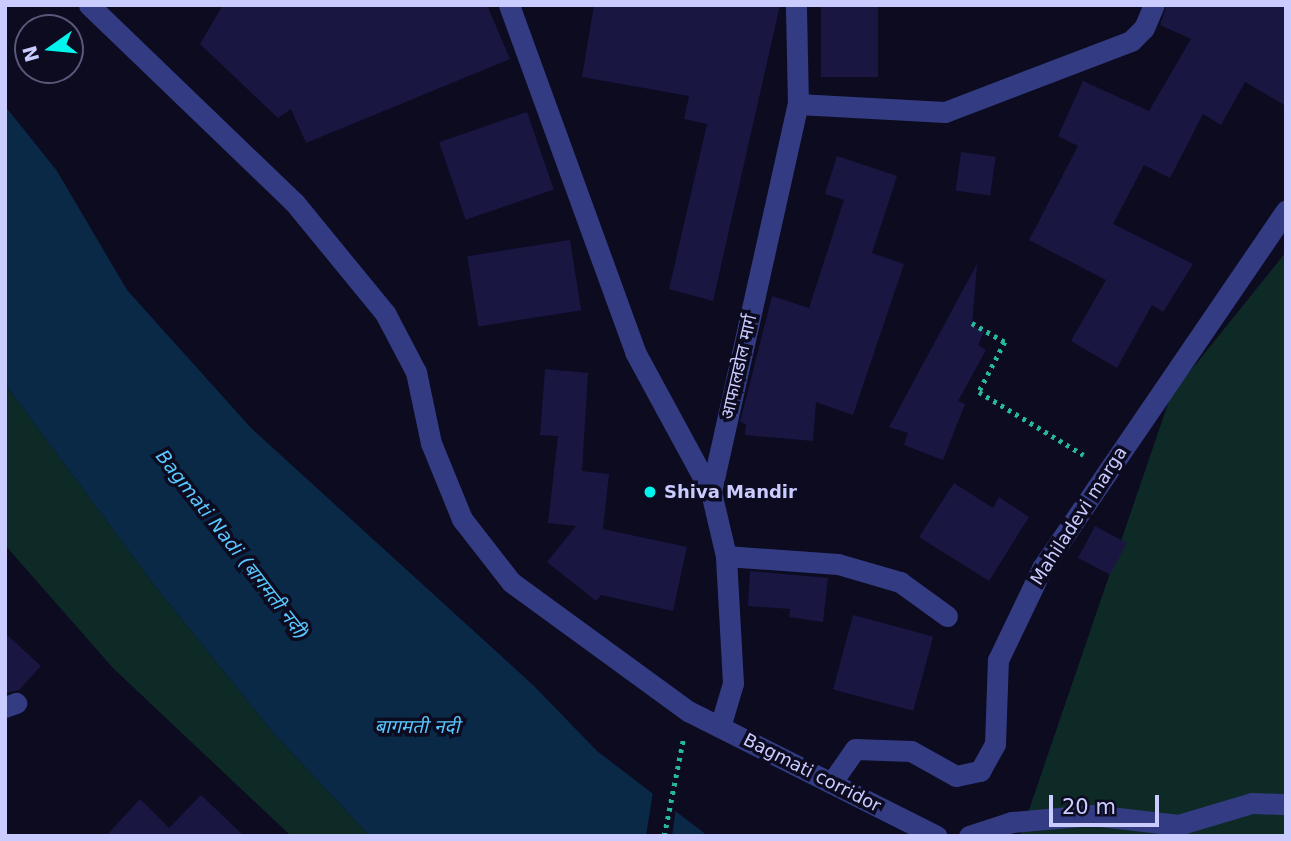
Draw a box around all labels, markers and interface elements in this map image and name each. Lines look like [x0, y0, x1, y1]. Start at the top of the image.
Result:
north arrow [14, 14, 84, 84]
text: N [18, 43, 43, 64]
street label: आफालडोल मार्ग [716, 312, 762, 422]
street label: Mahiladevi marga [1026, 443, 1132, 589]
water label: Bagmati Nadi (बागमती नदी) [151, 445, 313, 645]
place label: Shiva Mandir [664, 481, 797, 503]
marker: Shiva Mandir [642, 484, 658, 500]
water label: बागमती नदी [374, 716, 460, 738]
street label: Bagmati corridor [740, 729, 884, 817]
scale bar [1053, 782, 1163, 826]
text: 20 m [1062, 795, 1116, 819]

